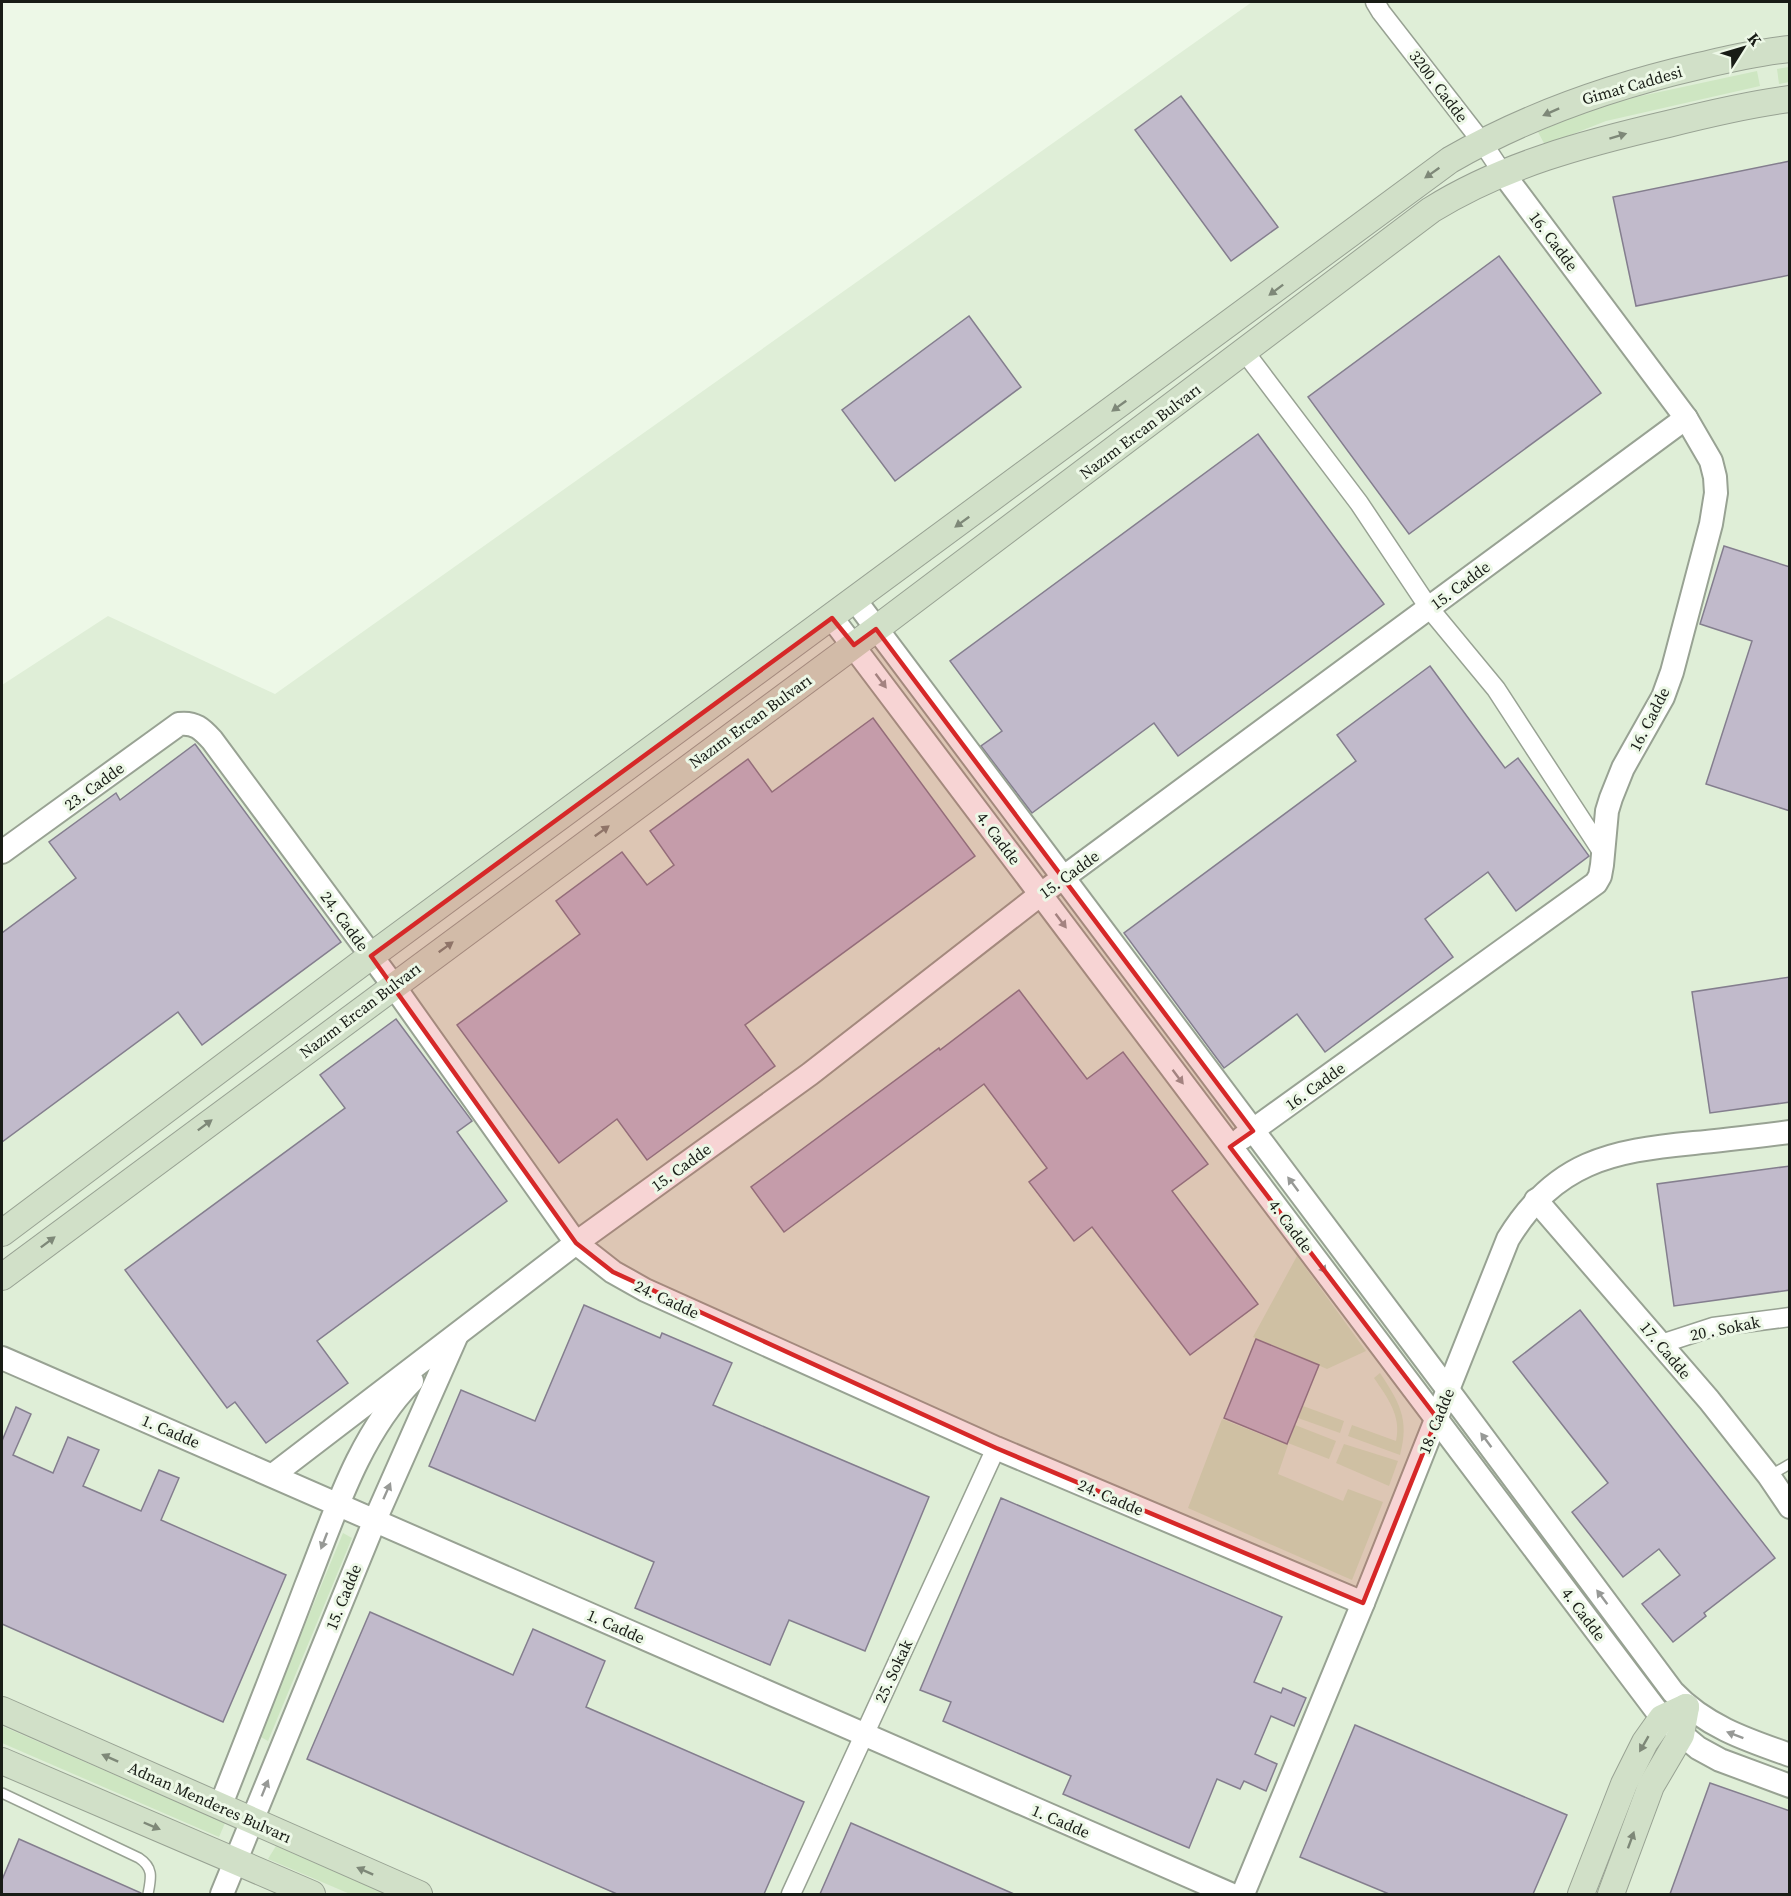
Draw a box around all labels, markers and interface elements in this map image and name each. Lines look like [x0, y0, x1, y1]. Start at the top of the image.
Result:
north arrow [1713, 18, 1773, 78]
text: K [1743, 28, 1768, 51]
street label: 3200. Cadde [1405, 45, 1473, 127]
street label: Gimat Caddesi [1579, 60, 1685, 110]
one-way arrow [1542, 107, 1559, 116]
one-way arrow [1609, 131, 1627, 140]
one-way arrow [1425, 167, 1441, 179]
street label: 16. Cadde [1524, 207, 1584, 275]
one-way arrow [1268, 284, 1284, 296]
street label: Nazım Ercan Bulvarı [1075, 378, 1205, 484]
one-way arrow [1112, 400, 1128, 412]
one-way arrow [955, 515, 970, 527]
street label: 15. Cadde [1426, 555, 1494, 615]
street label: Nazım Ercan Bulvarı [684, 669, 816, 773]
one-way arrow [874, 673, 886, 688]
street label: 16. Cadde [1624, 683, 1674, 755]
street label: 23. Cadde [60, 757, 128, 815]
street label: 4. Cadde [972, 807, 1026, 869]
one-way arrow [595, 825, 610, 837]
street label: 15. Cadde [1035, 845, 1103, 903]
street label: 24. Cadde [316, 887, 374, 955]
one-way arrow [1054, 913, 1066, 928]
one-way arrow [438, 941, 453, 953]
street label: Nazım Ercan Bulvarı [295, 957, 425, 1063]
street label: 16. Cadde [1281, 1057, 1349, 1115]
one-way arrow [1171, 1069, 1184, 1085]
one-way arrow [197, 1120, 212, 1132]
street label: 15. Cadde [647, 1138, 715, 1196]
one-way arrow [1287, 1176, 1299, 1191]
street label: 4. Cadde [1264, 1195, 1318, 1257]
one-way arrow [40, 1236, 56, 1248]
one-way arrow [1314, 1258, 1326, 1273]
street label: 24. Cadde [631, 1274, 703, 1324]
street label: 20 . Sokak [1688, 1310, 1762, 1346]
street label: 17. Cadde [1635, 1316, 1697, 1384]
street label: 18. Cadde [1413, 1385, 1459, 1457]
street label: 1. Cadde [139, 1409, 203, 1453]
one-way arrow [1480, 1433, 1492, 1448]
street label: 24. Cadde [1075, 1473, 1147, 1521]
one-way arrow [383, 1482, 392, 1499]
one-way arrow [319, 1532, 329, 1550]
street label: 15. Cadde [320, 1561, 366, 1633]
street label: 4. Cadde [1557, 1583, 1611, 1645]
one-way arrow [1596, 1589, 1608, 1605]
street label: 1. Cadde [584, 1604, 648, 1648]
street label: 25. Sokak [869, 1636, 917, 1706]
one-way arrow [1726, 1729, 1744, 1739]
one-way arrow [1639, 1736, 1649, 1753]
one-way arrow [101, 1752, 119, 1762]
street label: Adnan Menderes Bulvarı [125, 1756, 295, 1848]
one-way arrow [260, 1778, 270, 1796]
street label: 1. Cadde [1029, 1799, 1093, 1843]
one-way arrow [143, 1821, 160, 1830]
one-way arrow [1627, 1830, 1637, 1848]
one-way arrow [356, 1866, 374, 1875]

